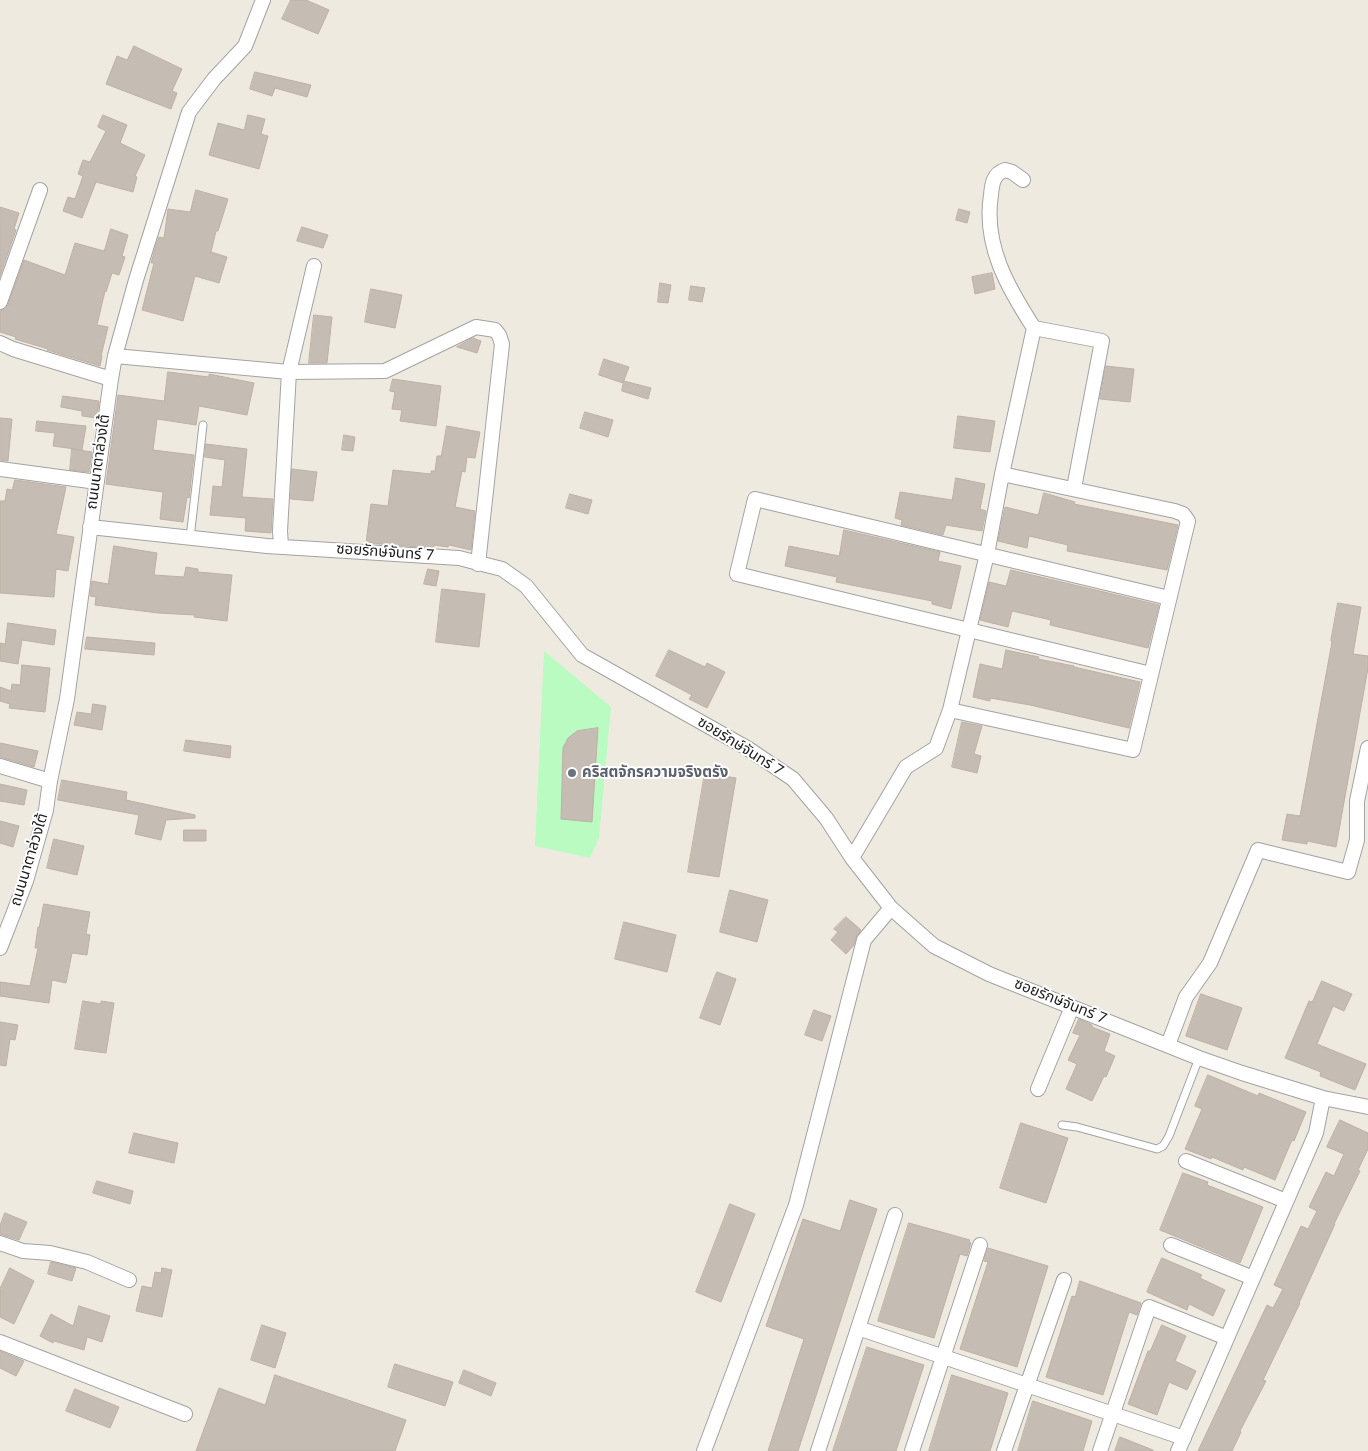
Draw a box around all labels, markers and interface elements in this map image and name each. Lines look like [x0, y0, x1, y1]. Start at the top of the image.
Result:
street label: ถนนนาตาล่วงใต้ [83, 413, 115, 511]
street label: ซอยรักษ์จันทร์ 7 [336, 541, 434, 565]
street label: ซอยรักษ์จันทร์ 7 [694, 713, 786, 781]
place label: คริสตจักรความจริงตรัง [582, 764, 728, 782]
marker: คริสตจักรความจริงตรัง [566, 767, 578, 779]
street label: ถนนนาตาล่วงใต้ [7, 811, 53, 909]
street label: ซอยรักษ์จันทร์ 7 [1011, 975, 1109, 1029]

